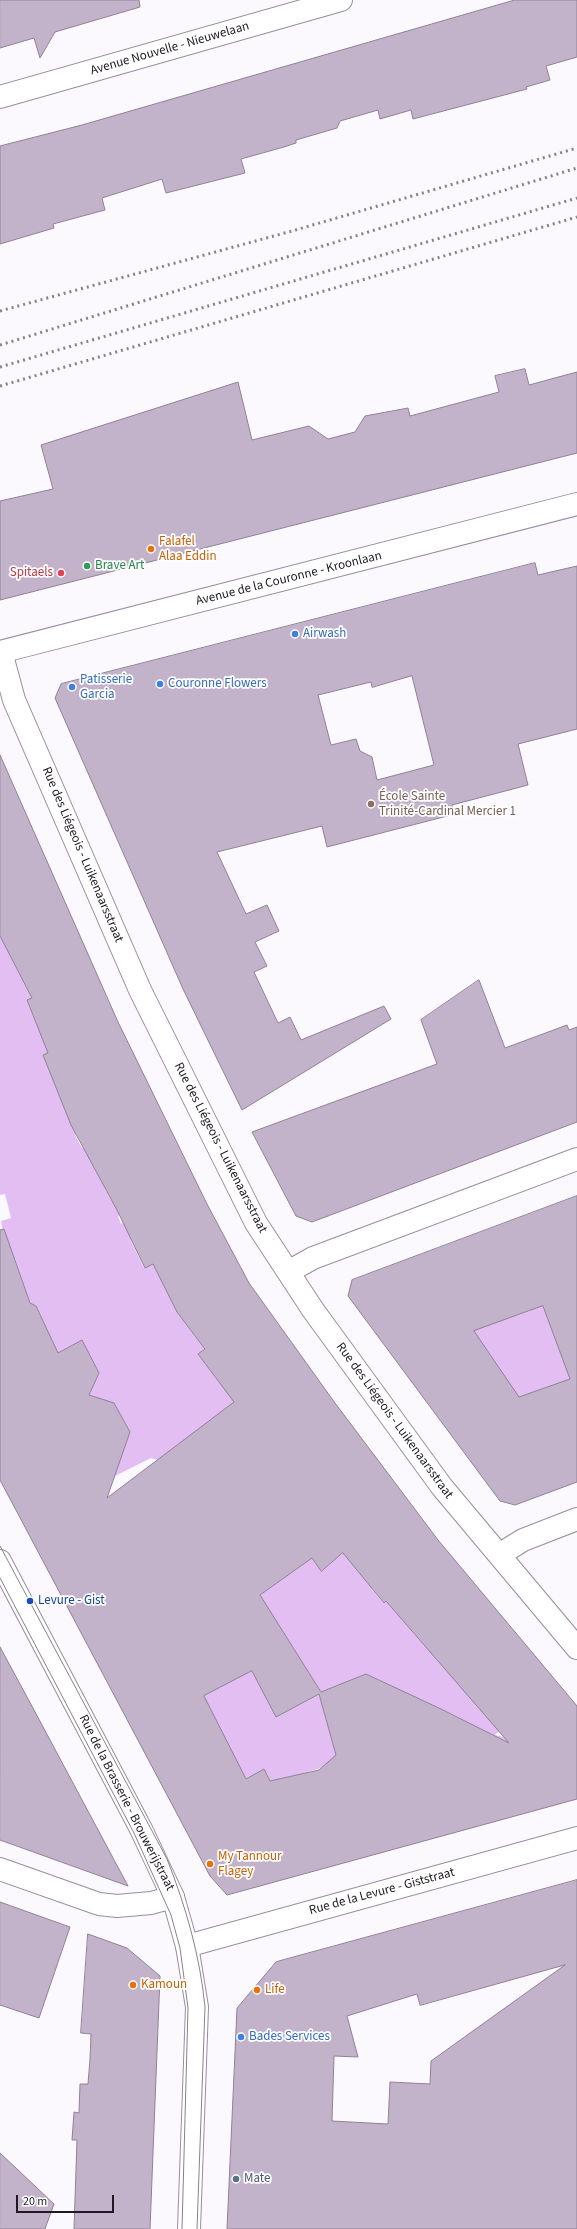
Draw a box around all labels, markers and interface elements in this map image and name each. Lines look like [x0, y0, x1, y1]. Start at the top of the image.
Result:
street label: Avenue Nouvelle - Nieuwelaan [89, 19, 251, 79]
place label: Falafel Alaa Eddin [159, 534, 217, 565]
marker: Falafel Alaa Eddin [146, 544, 156, 554]
street label: Avenue de la Couronne - Kroonlaan [194, 548, 384, 610]
place label: Brave Art [95, 558, 144, 574]
marker: Brave Art [82, 561, 92, 571]
place label: Spitaels [10, 565, 53, 581]
marker: Spitaels [56, 568, 66, 578]
place label: Airwash [303, 626, 346, 642]
marker: Airwash [290, 629, 300, 639]
place label: Patisserie Garcia [80, 672, 132, 703]
place label: Couronne Flowers [168, 676, 267, 692]
marker: Couronne Flowers [155, 679, 165, 689]
marker: Patisserie Garcia [67, 682, 77, 692]
street label: Rue des Liégeois - Luikenaarsstraat [38, 765, 126, 945]
place label: École Sainte Trinité-Cardinal Mercier 1 [379, 789, 516, 820]
marker: École Sainte Trinité-Cardinal Mercier 1 [366, 799, 376, 809]
street label: Rue des Liégeois - Luikenaarsstraat [170, 1060, 270, 1236]
street label: Rue des Liégeois - Luikenaarsstraat [332, 1340, 456, 1502]
place label: Levure - Gist [38, 1593, 105, 1609]
marker: Levure - Gist [25, 1596, 35, 1606]
street label: Rue de la Brasserie - Brouwerijstraat [75, 1712, 177, 1894]
place label: My Tannour Flagey [218, 1849, 282, 1880]
marker: My Tannour Flagey [205, 1859, 215, 1869]
street label: Rue de la Levure - Giststraat [308, 1865, 456, 1919]
place label: Kamoun [141, 1977, 187, 1993]
marker: Kamoun [128, 1980, 138, 1990]
place label: Life [265, 1982, 285, 1998]
marker: Life [252, 1985, 262, 1995]
place label: Bades Services [249, 2029, 330, 2045]
marker: Bades Services [236, 2032, 246, 2042]
place label: Mate [244, 2171, 270, 2187]
marker: Mate [231, 2174, 241, 2184]
scale bar [18, 2187, 116, 2213]
text: 20 m [23, 2193, 47, 2210]

